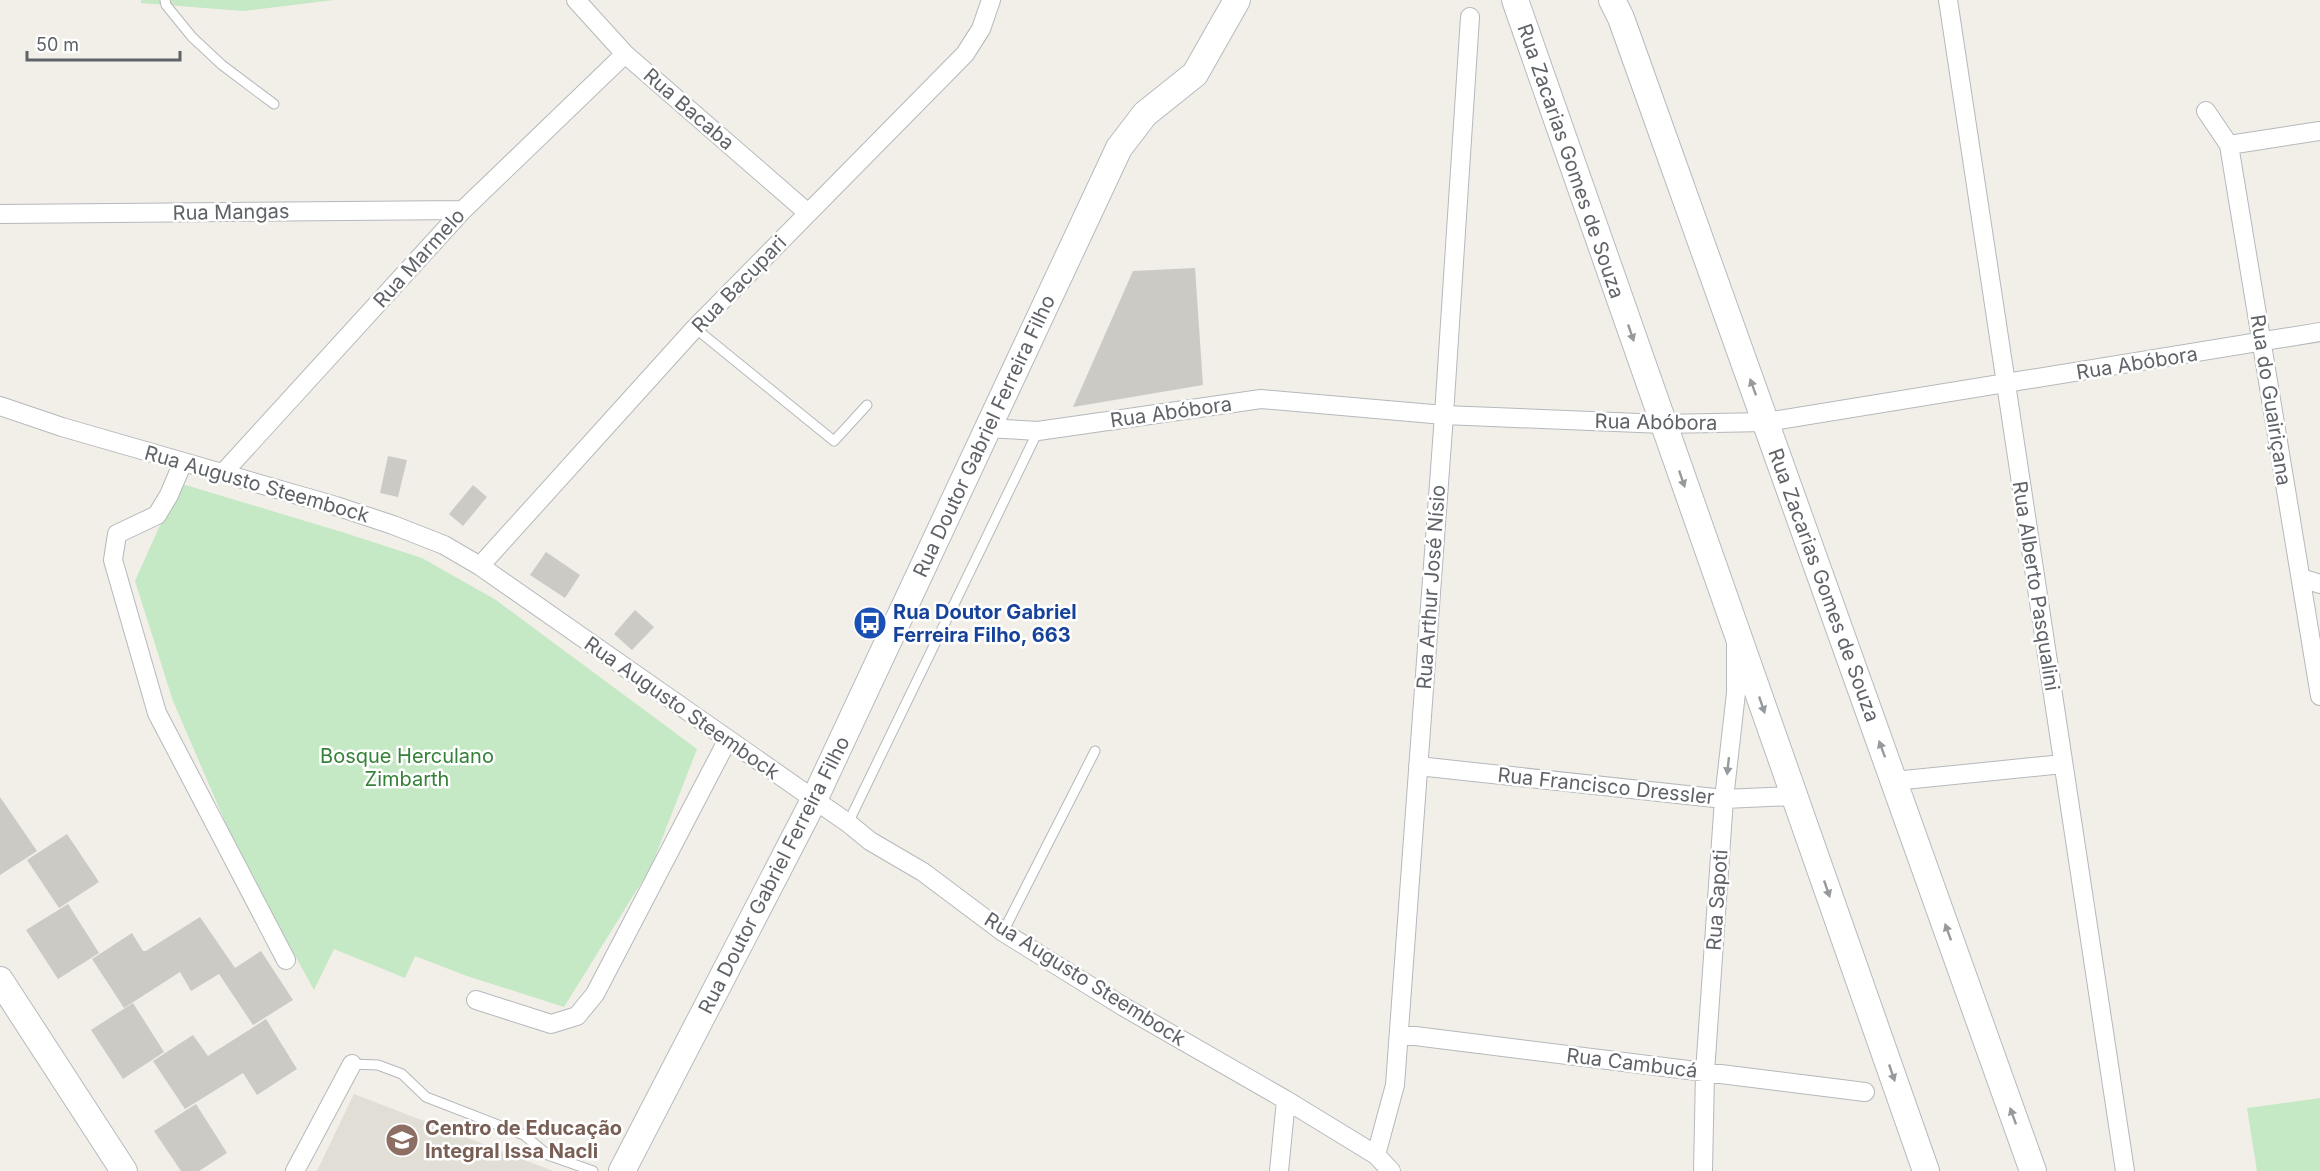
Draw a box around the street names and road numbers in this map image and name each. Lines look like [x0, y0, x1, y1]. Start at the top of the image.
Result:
street label: Rua Zacarias Gomes de Souza [1513, 20, 1629, 302]
street label: Rua Bacaba [639, 63, 739, 155]
street label: Rua Mangas [172, 199, 290, 225]
street label: Rua Marmelo [368, 204, 470, 312]
street label: Rua Bacupari [687, 231, 791, 337]
street label: Rua Doutor Gabriel Ferreira Filho [908, 291, 1060, 581]
street label: Rua do Guairiçana [2246, 313, 2296, 487]
street label: Rua Abóbora [2075, 342, 2199, 384]
street label: Rua Abóbora [1109, 392, 1233, 432]
street label: Rua Abóbora [1595, 409, 1717, 435]
street label: Rua Augusto Steembock [142, 440, 372, 528]
street label: Rua Zacarias Gomes de Souza [1763, 445, 1885, 725]
street label: Rua Alberto Pasqualini [2008, 479, 2064, 693]
street label: Rua Arthur José Nísio [1412, 484, 1450, 690]
street label: Rua Augusto Steembock [580, 632, 784, 785]
street label: Rua Doutor Gabriel Ferreira Filho [693, 732, 855, 1018]
street label: Rua Francisco Dressler [1497, 763, 1716, 809]
street label: Rua Sapoti [1701, 849, 1733, 951]
street label: Rua Augusto Steembock [980, 907, 1190, 1051]
street label: Rua Cambucá [1565, 1043, 1699, 1083]

